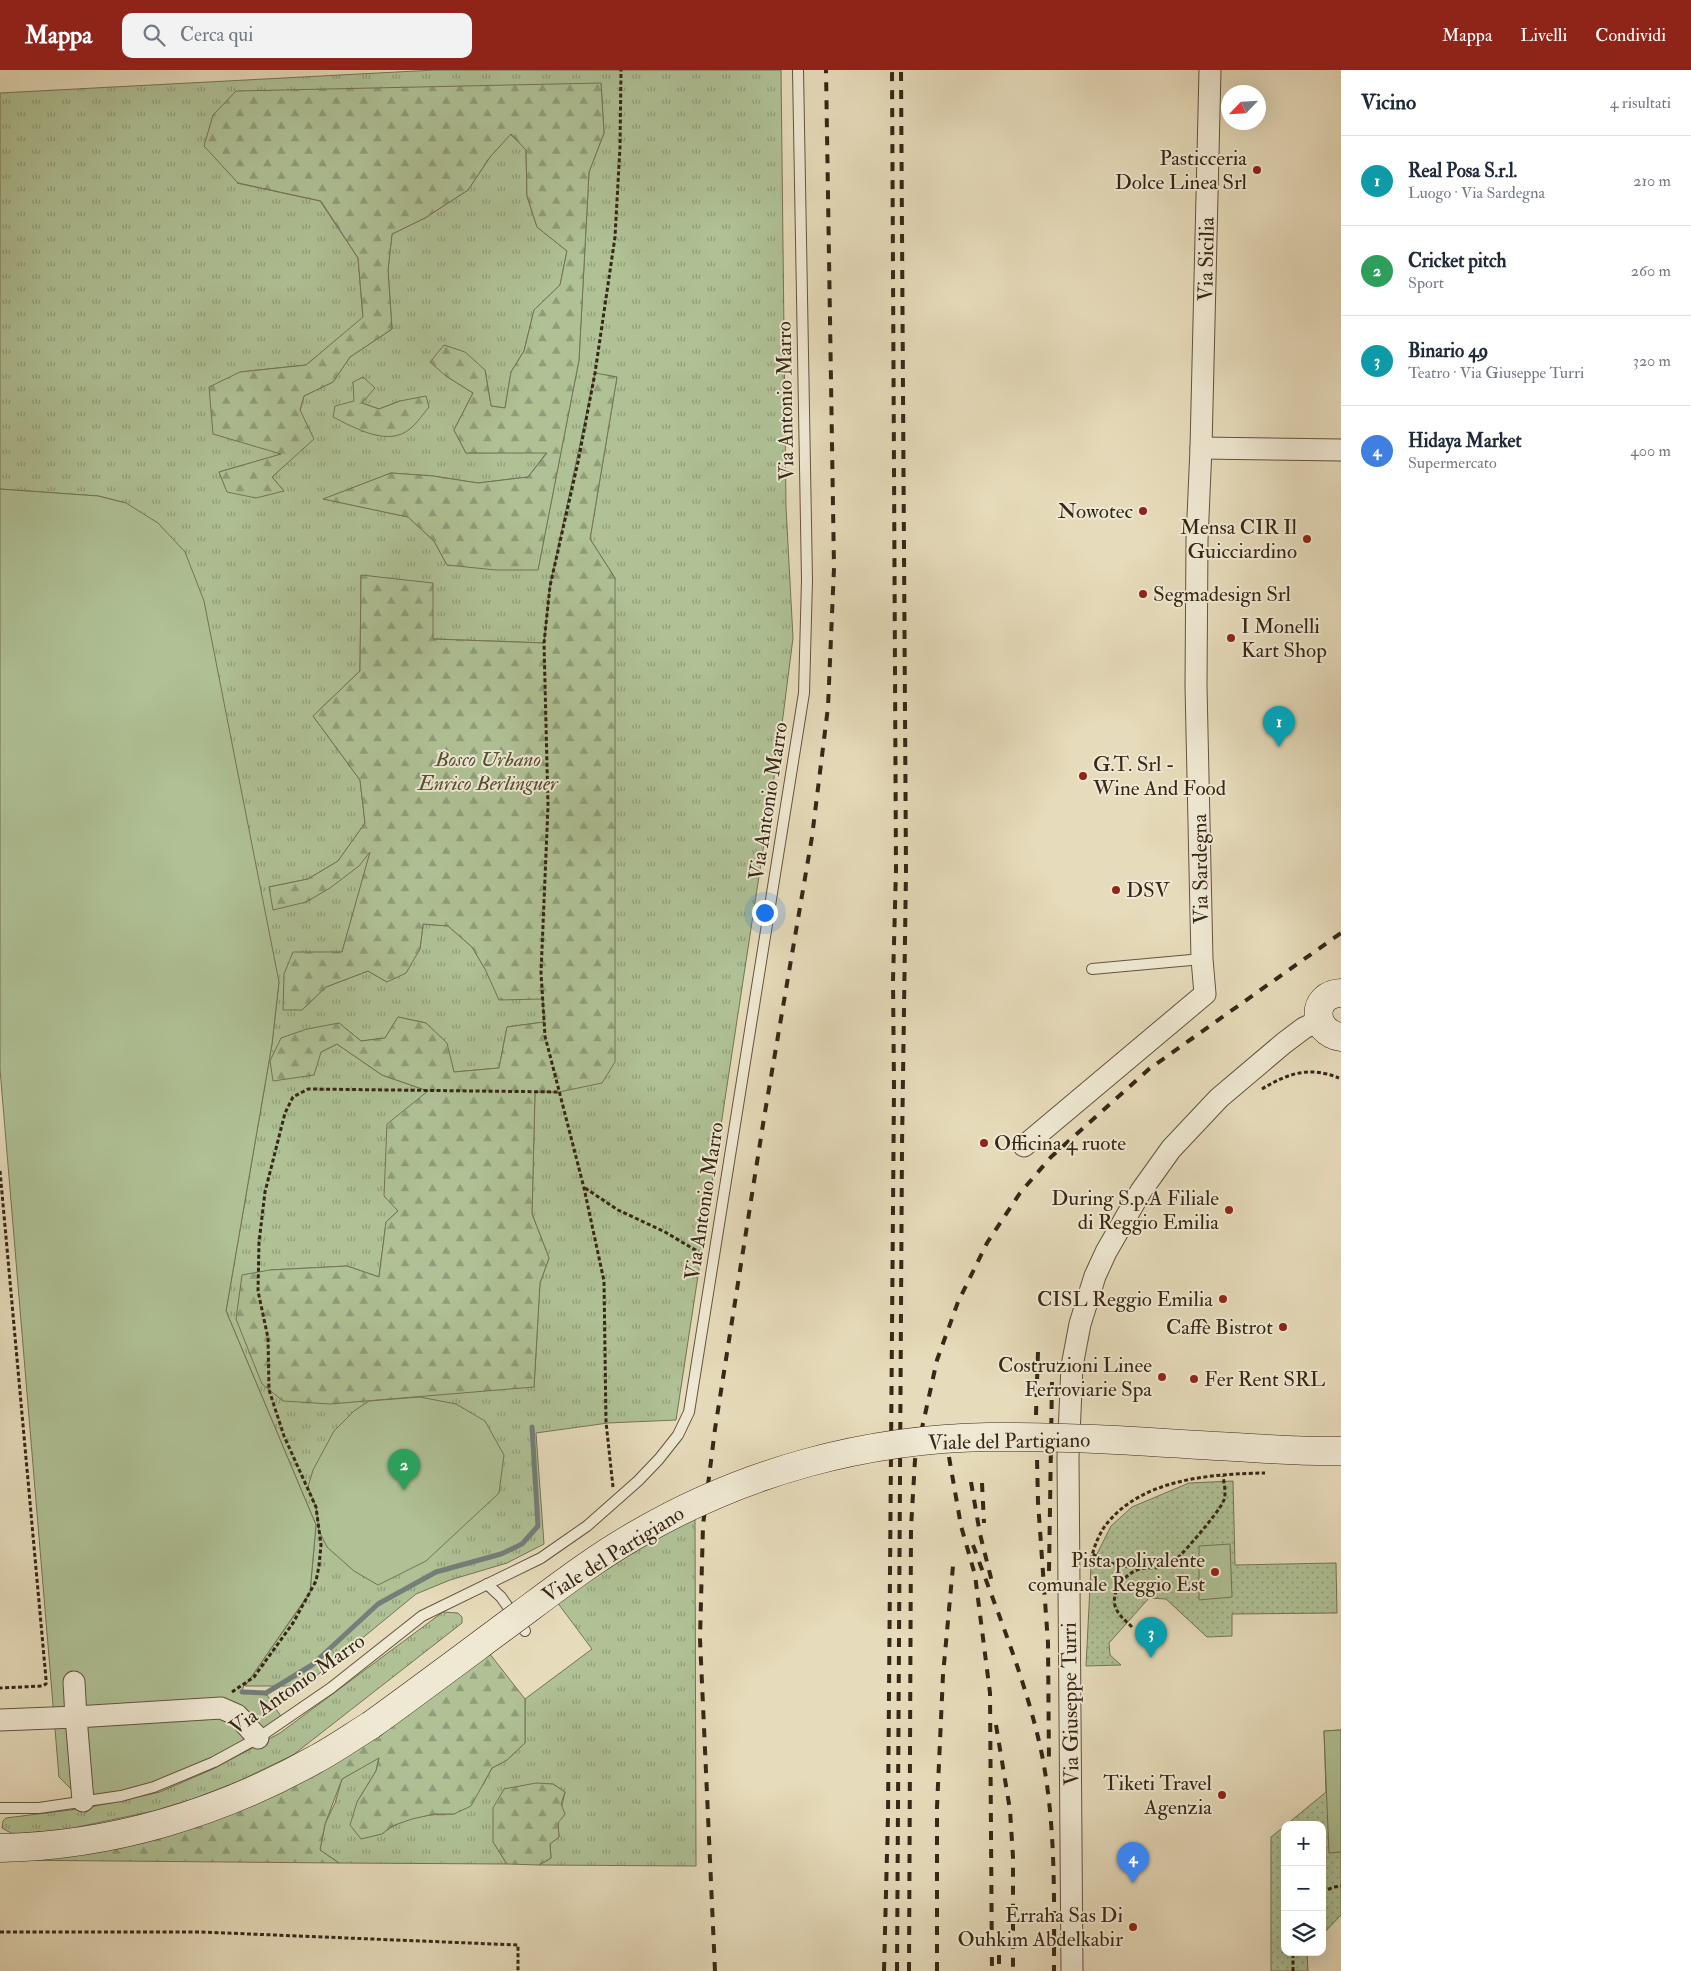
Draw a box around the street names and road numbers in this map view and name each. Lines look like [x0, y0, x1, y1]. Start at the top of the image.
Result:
street label: Via Sicilia [1192, 216, 1221, 301]
street label: Via Antonio Marro [771, 321, 800, 481]
street label: Via Antonio Marro [743, 720, 794, 882]
street label: Via Sardegna [1186, 813, 1215, 924]
street label: Via Antonio Marro [679, 1120, 730, 1282]
street label: Viale del Partigiano [928, 1427, 1090, 1456]
street label: Viale del Partigiano [537, 1500, 689, 1609]
street label: Via Giuseppe Turri [1056, 1622, 1085, 1786]
street label: Via Antonio Marro [224, 1628, 370, 1741]

